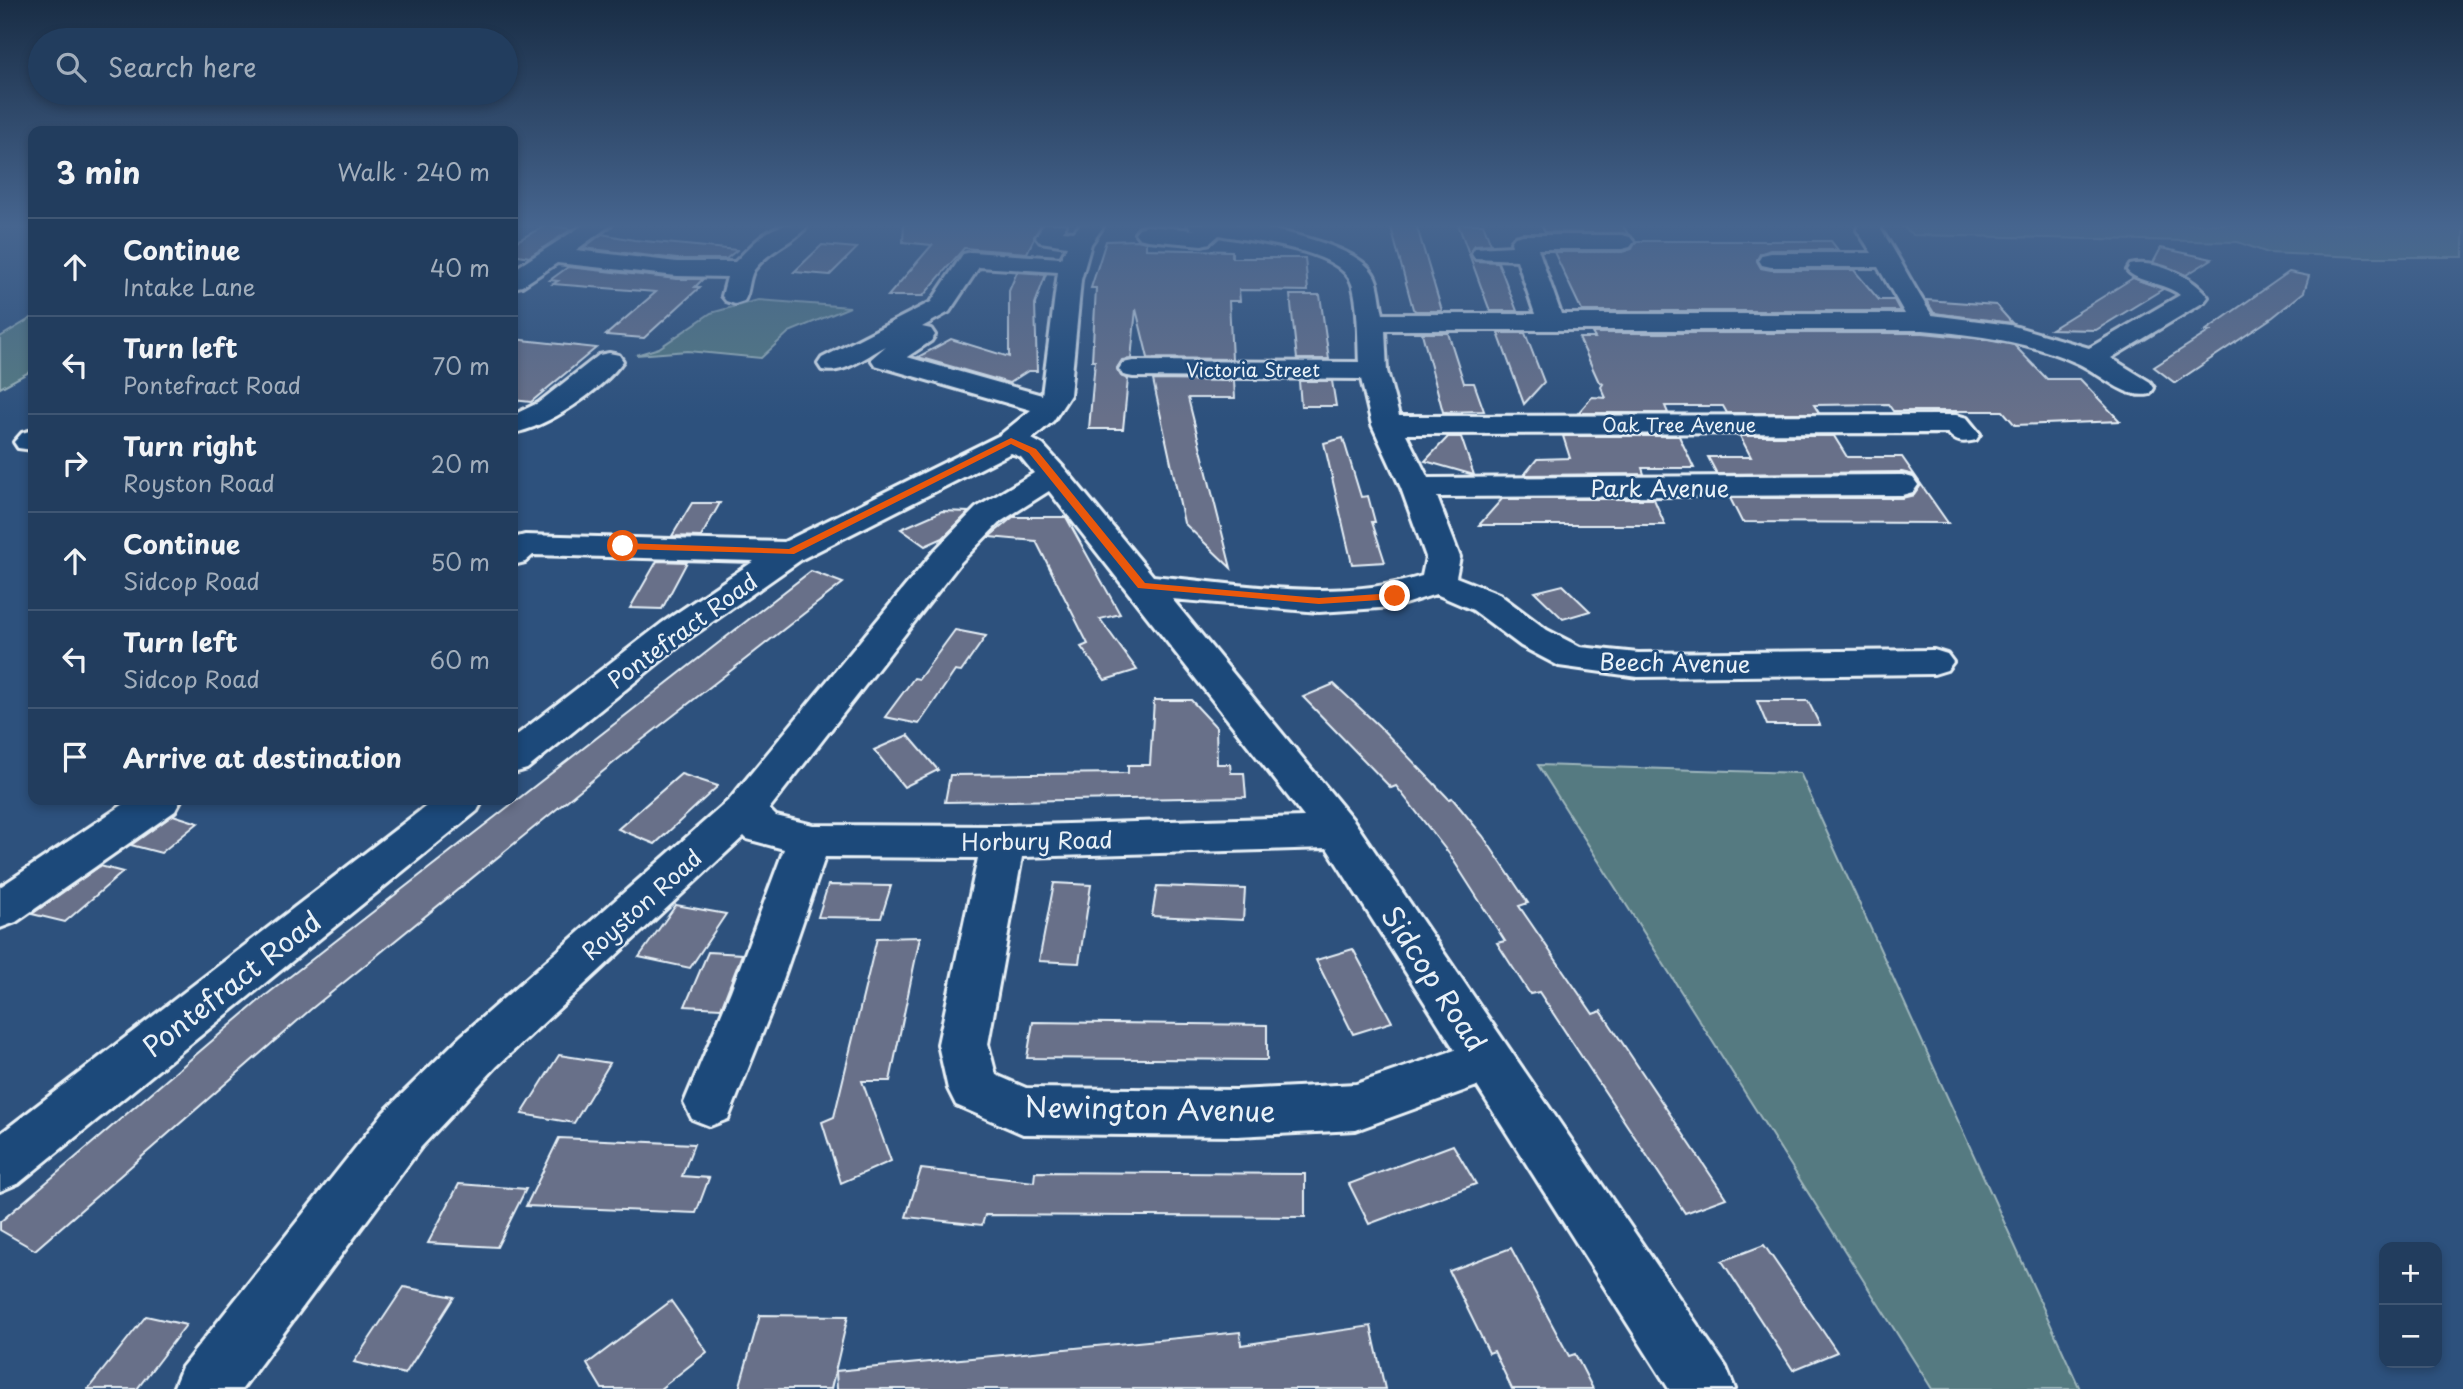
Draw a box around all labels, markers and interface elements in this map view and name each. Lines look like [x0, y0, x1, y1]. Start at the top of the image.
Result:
search box [28, 28, 518, 105]
text: Search here [108, 47, 257, 86]
icon: search [52, 48, 90, 86]
text: 3 min [56, 149, 141, 194]
text: Walk · 240 m [338, 154, 490, 189]
text: Continue [123, 230, 240, 269]
icon: ahead [56, 248, 94, 286]
text: 40 m [430, 250, 490, 285]
text: Intake Lane [123, 269, 256, 304]
text: Turn left [123, 328, 238, 367]
icon: left [56, 346, 94, 384]
text: 70 m [432, 348, 490, 383]
street label: Victoria Street [1186, 355, 1320, 383]
text: Pontefract Road [123, 367, 301, 402]
street label: Oak Tree Avenue [1602, 410, 1756, 438]
text: Turn right [123, 426, 257, 465]
icon: right [56, 444, 94, 482]
text: 20 m [431, 446, 490, 481]
text: Royston Road [123, 465, 275, 500]
street label: Park Avenue [1591, 470, 1729, 505]
text: Continue [123, 524, 240, 563]
route start [607, 530, 638, 561]
icon: ahead [56, 542, 94, 580]
text: 50 m [430, 544, 490, 579]
text: Sidcop Road [123, 563, 260, 598]
street label: Pontefract Road [600, 563, 764, 697]
route end [1379, 580, 1410, 611]
text: Turn left [123, 622, 238, 661]
icon: left [56, 640, 94, 678]
text: 60 m [430, 642, 490, 677]
street label: Beech Avenue [1599, 643, 1751, 681]
text: Sidcop Road [123, 661, 260, 696]
icon: arrive [56, 738, 94, 776]
text: Arrive at destination [123, 738, 402, 777]
street label: Horbury Road [961, 821, 1113, 859]
street label: Royston Road [573, 840, 709, 968]
street label: Sidcop Road [1372, 896, 1498, 1060]
street label: Pontefract Road [132, 899, 330, 1067]
street label: Newington Avenue [1024, 1084, 1276, 1132]
map controls [2379, 1242, 2442, 1368]
button: + [2379, 1242, 2442, 1305]
button: − [2379, 1305, 2442, 1368]

